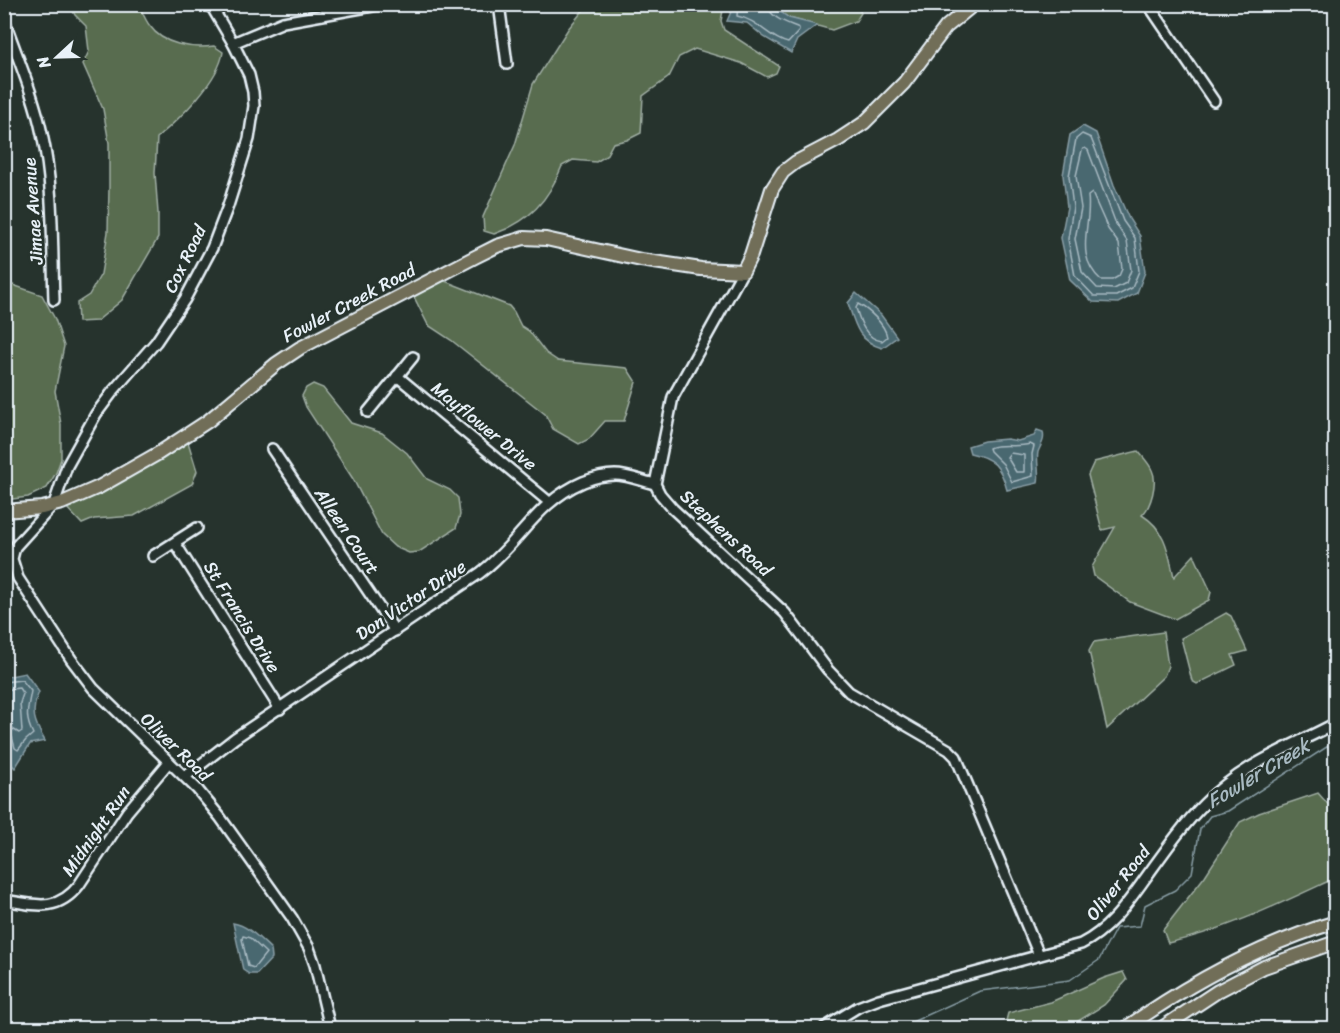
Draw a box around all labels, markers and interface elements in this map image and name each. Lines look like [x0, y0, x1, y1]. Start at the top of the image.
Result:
north arrow [27, 27, 87, 87]
text: N [28, 51, 59, 74]
street label: Jimae Avenue [13, 156, 53, 267]
street label: Cox Road [155, 218, 216, 299]
street label: Fowler Creek Road [277, 254, 423, 352]
street label: Mayflower Drive [424, 373, 544, 479]
street label: Alleen Court [305, 480, 388, 582]
street label: Stephens Road [672, 481, 781, 586]
street label: Don Victor Drive [349, 551, 473, 649]
street label: St Francis Drive [195, 554, 289, 680]
street label: Oliver Road [133, 704, 220, 791]
water label: Fowler Creek [1200, 727, 1319, 818]
street label: Midnight Run [53, 779, 139, 883]
street label: Oliver Road [1077, 837, 1160, 928]

